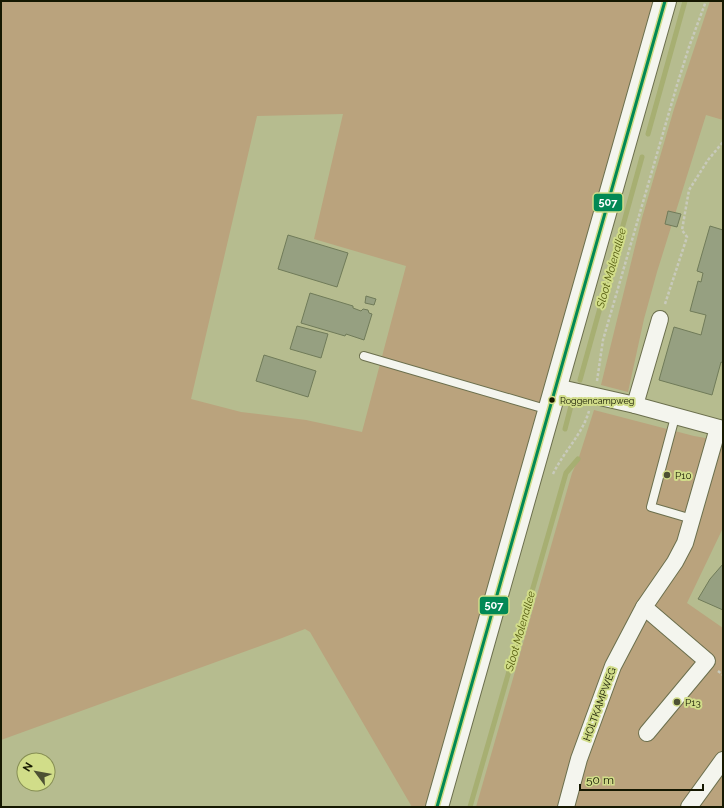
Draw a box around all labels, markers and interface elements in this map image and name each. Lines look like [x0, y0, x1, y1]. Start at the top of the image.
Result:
line badge: 507 [593, 193, 623, 212]
text: 507 [598, 196, 618, 209]
water label: Sloot Molenallee [594, 227, 629, 311]
marker: Roggencampweg [547, 395, 557, 405]
place label: Roggencampweg [560, 396, 634, 406]
marker: P10 [662, 470, 672, 480]
place label: P10 [675, 470, 692, 481]
water label: Sloot Molenallee [503, 590, 538, 674]
line badge: 507 [479, 596, 509, 615]
text: 507 [484, 599, 504, 612]
street label: HOLTKAMPWEG [581, 666, 618, 742]
marker: P13 [672, 697, 682, 707]
place label: P13 [685, 697, 701, 708]
north arrow [16, 752, 56, 792]
text: N [20, 760, 36, 774]
scale bar [580, 766, 703, 792]
text: 50 m [586, 773, 614, 787]

